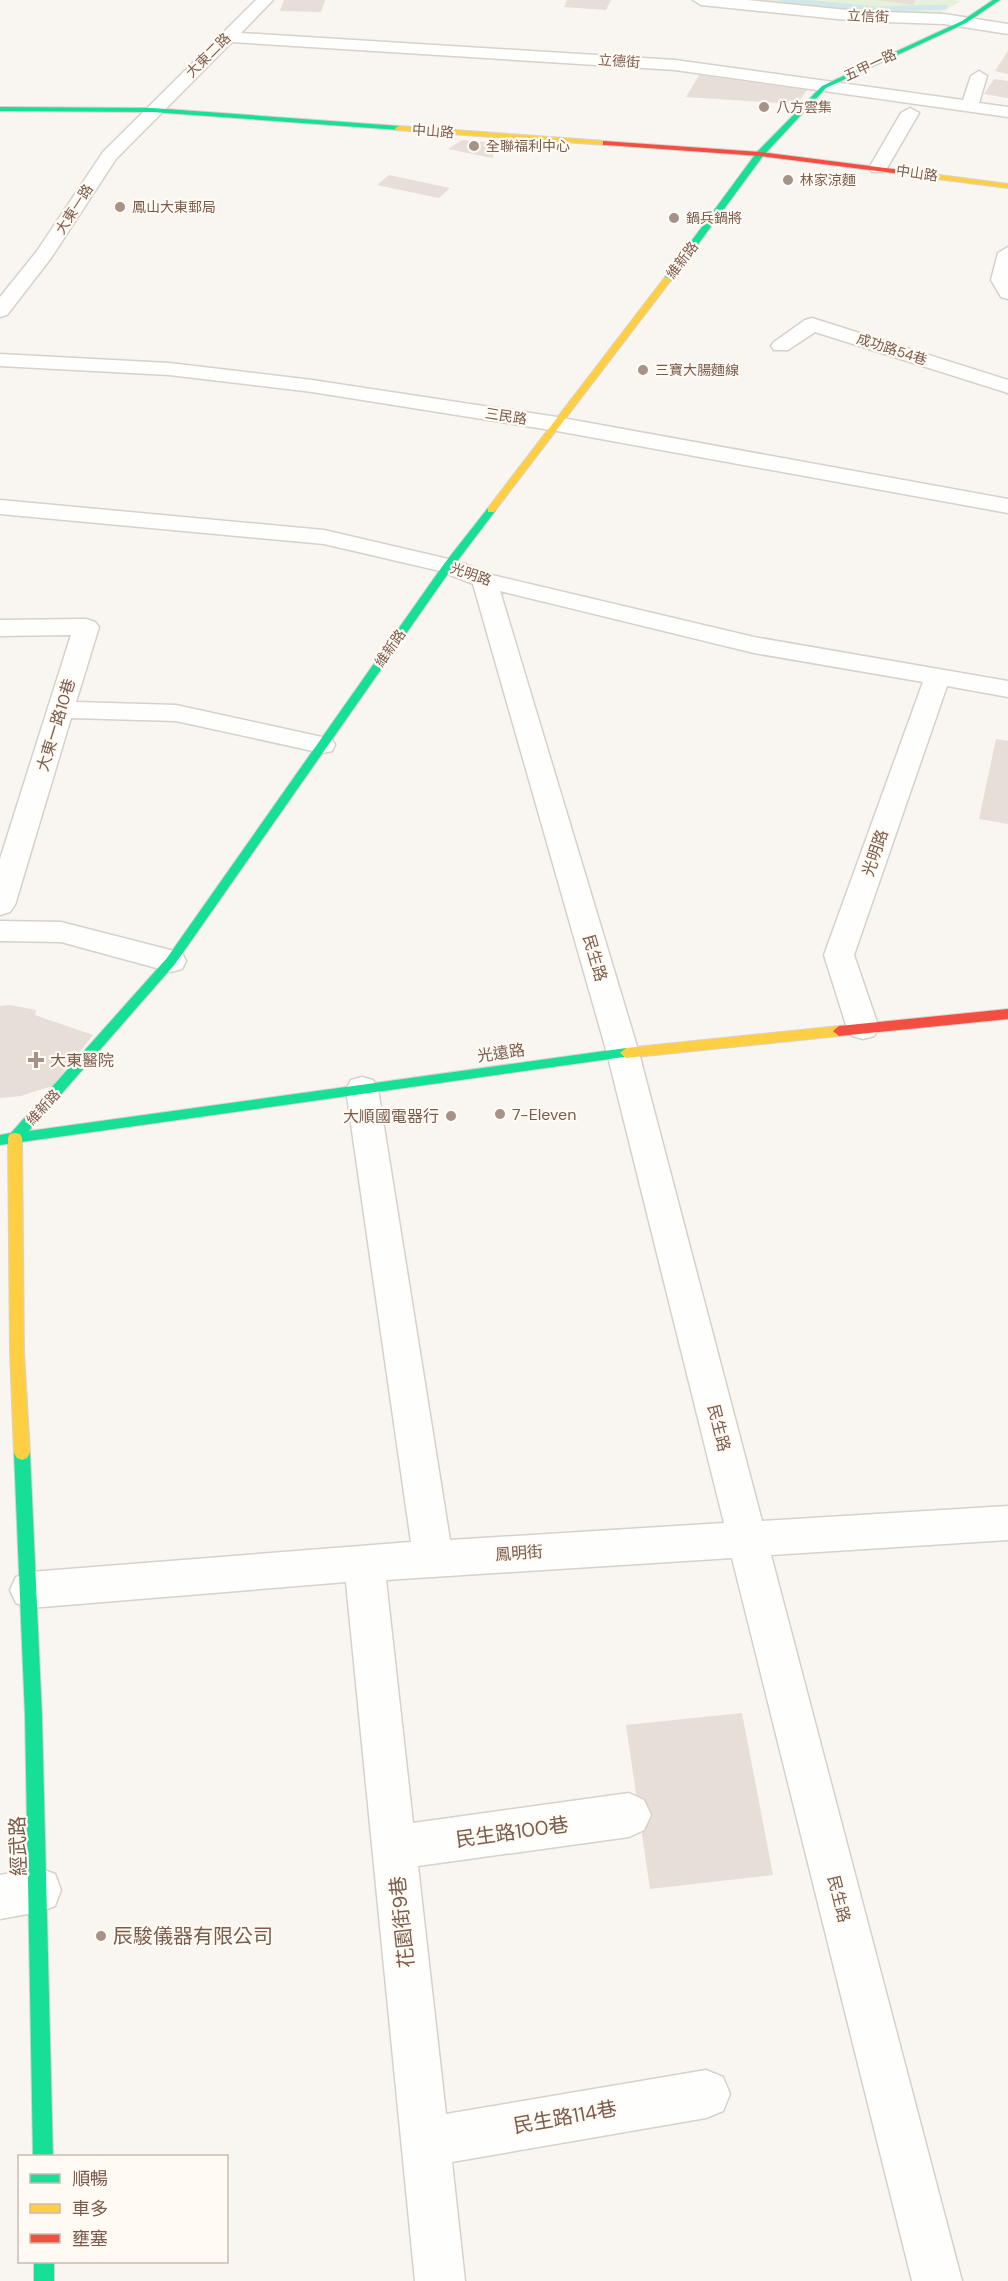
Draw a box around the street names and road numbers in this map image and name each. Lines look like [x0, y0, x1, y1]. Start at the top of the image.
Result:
street label: 立信街 [847, 6, 889, 26]
street label: 大東二路 [182, 29, 234, 81]
street label: 五甲一路 [841, 45, 899, 85]
street label: 立德街 [597, 51, 641, 71]
street label: 中山路 [411, 121, 455, 141]
street label: 中山路 [895, 161, 939, 185]
street label: 大東一路 [51, 181, 97, 237]
street label: 維新路 [662, 238, 702, 282]
street label: 成功路54巷 [854, 329, 930, 369]
street label: 三民路 [484, 404, 528, 428]
street label: 光明路 [448, 559, 494, 589]
street label: 維新路 [371, 626, 409, 670]
street label: 大東一路10巷 [32, 676, 80, 774]
street label: 光明路 [857, 827, 893, 879]
street label: 民生路 [578, 932, 612, 984]
street label: 光遠路 [476, 1039, 526, 1067]
street label: 維新路 [22, 1085, 64, 1129]
street label: 民生路 [703, 1402, 735, 1454]
street label: 鳳明街 [494, 1541, 544, 1565]
street label: 民生路100巷 [454, 1811, 570, 1853]
street label: 經武路 [4, 1816, 32, 1876]
street label: 民生路 [823, 1873, 855, 1925]
street label: 花園街9巷 [384, 1875, 420, 1969]
street label: 民生路114巷 [511, 2095, 619, 2139]

